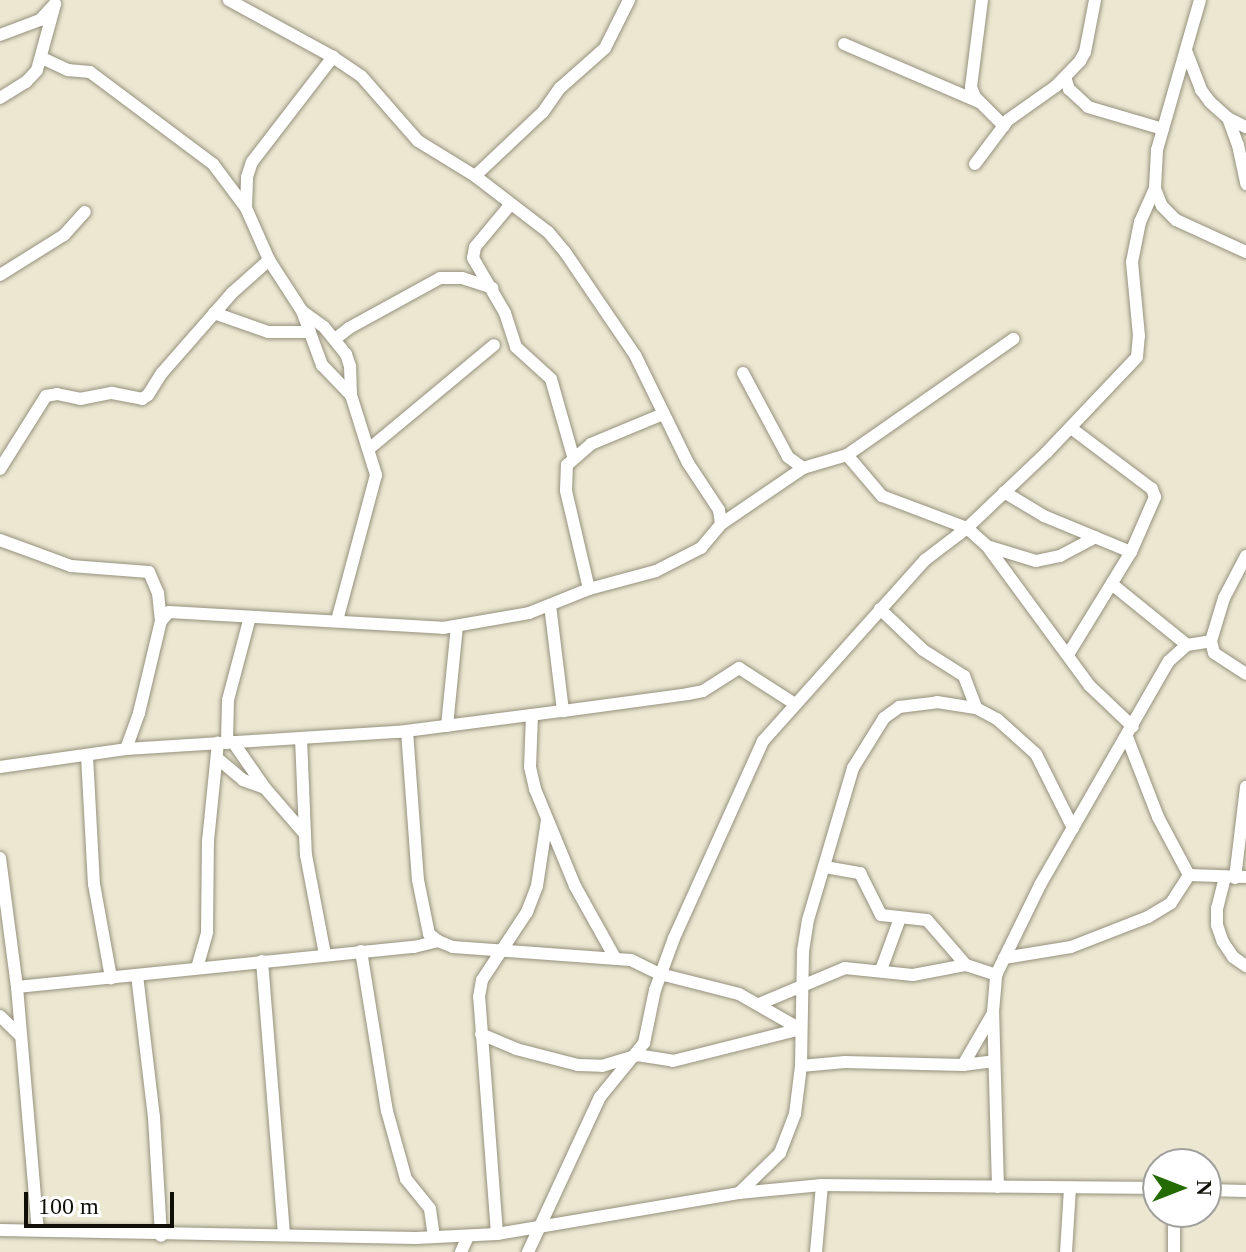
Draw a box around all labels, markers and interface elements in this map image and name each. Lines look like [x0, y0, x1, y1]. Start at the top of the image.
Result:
north arrow [1142, 1148, 1222, 1228]
scale bar [28, 1176, 178, 1226]
text: N [1192, 1180, 1217, 1196]
text: 100 m [38, 1193, 99, 1219]

